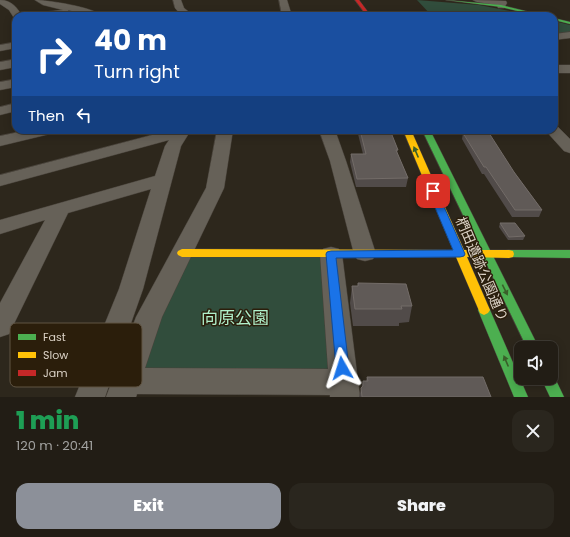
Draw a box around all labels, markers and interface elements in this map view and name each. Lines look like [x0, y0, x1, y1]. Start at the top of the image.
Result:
text: 40 m [94, 21, 167, 60]
icon: right [28, 28, 80, 80]
text: Turn right [94, 59, 180, 84]
icon: left [73, 104, 95, 126]
text: Then [28, 105, 65, 126]
one-way arrow [413, 145, 419, 157]
pin [416, 174, 450, 208]
icon: arrive [422, 180, 444, 202]
street label: 椚田遺跡公園通り [451, 214, 513, 324]
one-way arrow [502, 285, 508, 296]
park label: 向原公園 [201, 306, 269, 330]
legend [10, 323, 142, 387]
text: Fast [43, 329, 66, 345]
map controls [514, 341, 558, 385]
button: sound [514, 341, 558, 385]
text: Slow [43, 347, 68, 363]
position arrow [321, 347, 363, 389]
one-way arrow [503, 356, 509, 367]
text: Jam [43, 365, 68, 381]
text: 1 min [16, 404, 79, 437]
button: close [512, 410, 554, 452]
text: 120 m · 20:41 [16, 436, 93, 455]
button: Exit [16, 483, 281, 529]
button: Share [289, 483, 554, 529]

